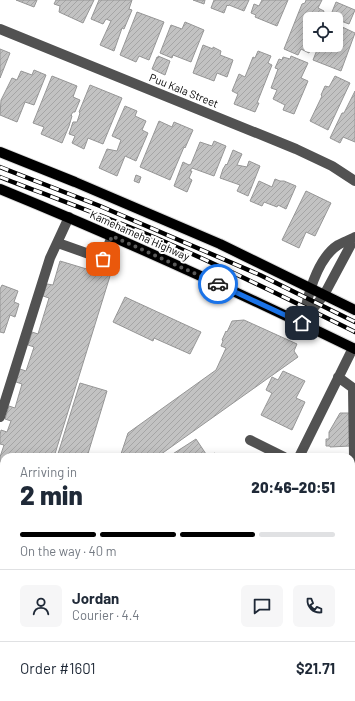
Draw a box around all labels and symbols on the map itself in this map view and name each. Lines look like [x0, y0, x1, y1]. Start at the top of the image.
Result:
street label: Puu Kala Street [148, 70, 220, 110]
street label: Kamehameha Highway [88, 207, 192, 263]
pin [86, 242, 120, 276]
courier [198, 264, 238, 304]
pin [285, 306, 319, 340]

